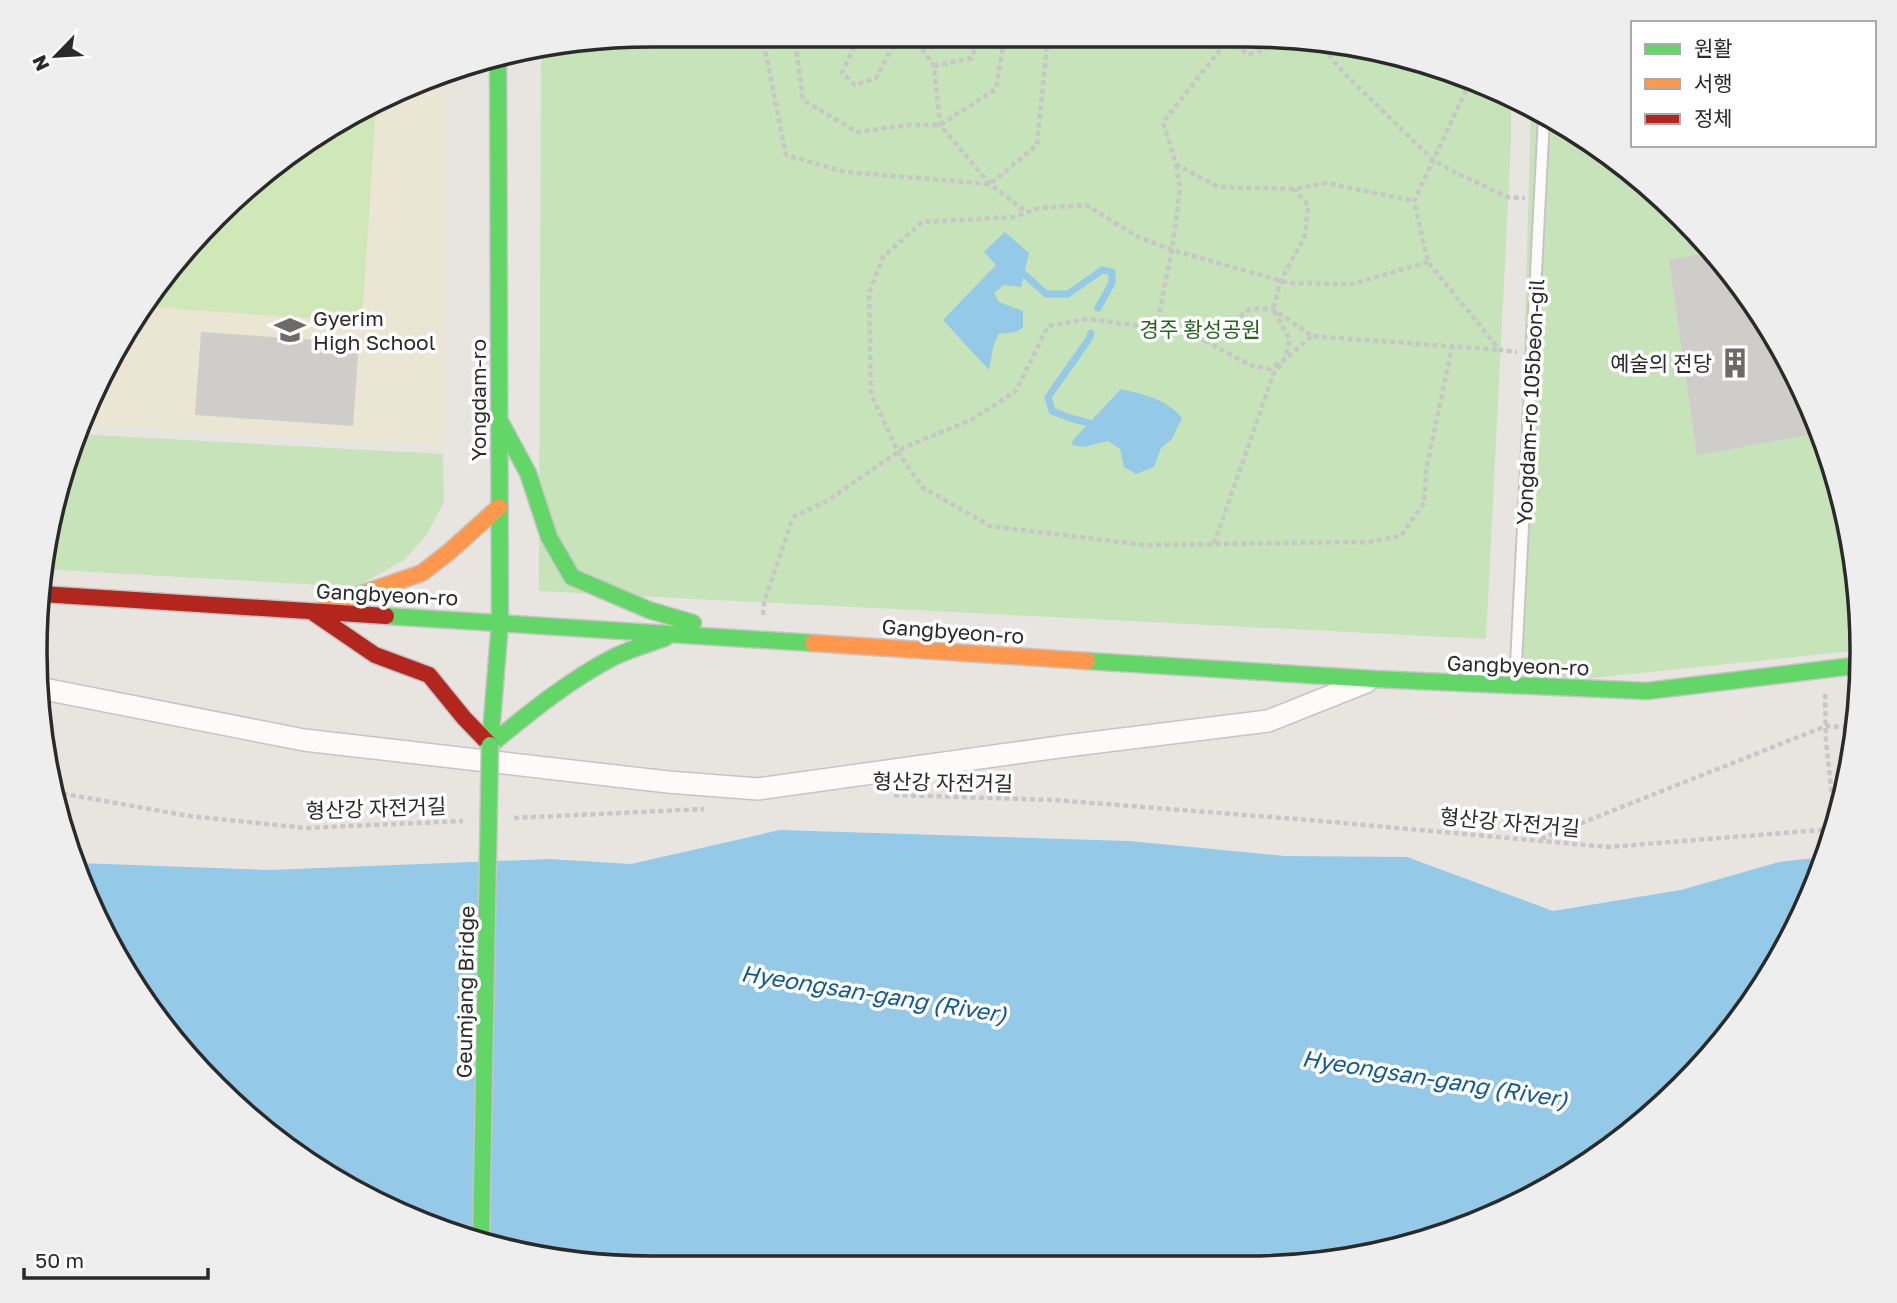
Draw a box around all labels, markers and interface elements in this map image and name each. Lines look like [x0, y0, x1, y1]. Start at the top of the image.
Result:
north arrow [21, 21, 91, 91]
legend [1631, 21, 1876, 147]
text: 원활 [1694, 35, 1733, 61]
text: N [27, 52, 54, 75]
text: 서행 [1694, 70, 1733, 96]
text: 정체 [1694, 105, 1733, 131]
street label: Yongdam-ro 105beon-gil [1511, 278, 1549, 526]
place label: Gyerim High School [313, 305, 435, 355]
school or university icon: Gyerim High School [273, 313, 307, 347]
park label: 경주 황성공원 [1139, 316, 1261, 342]
street label: Yongdam-ro [465, 339, 491, 461]
building icon: 예술의 전당 [1718, 346, 1752, 380]
place label: 예술의 전당 [1610, 350, 1712, 376]
street label: Gangbyeon-ro [315, 577, 459, 611]
street label: Gangbyeon-ro [881, 613, 1025, 649]
street label: Gangbyeon-ro [1446, 650, 1590, 680]
street label: 형산강 자전거길 [873, 768, 1013, 796]
street label: 형산강 자전거길 [305, 793, 447, 823]
street label: 형산강 자전거길 [1439, 803, 1581, 841]
street label: Geumjang Bridge [450, 905, 480, 1079]
water label: Hyeongsan-gang (River) [739, 958, 1009, 1028]
water label: Hyeongsan-gang (River) [1300, 1043, 1570, 1113]
scale bar [24, 1236, 208, 1280]
text: 50 m [35, 1247, 84, 1273]

